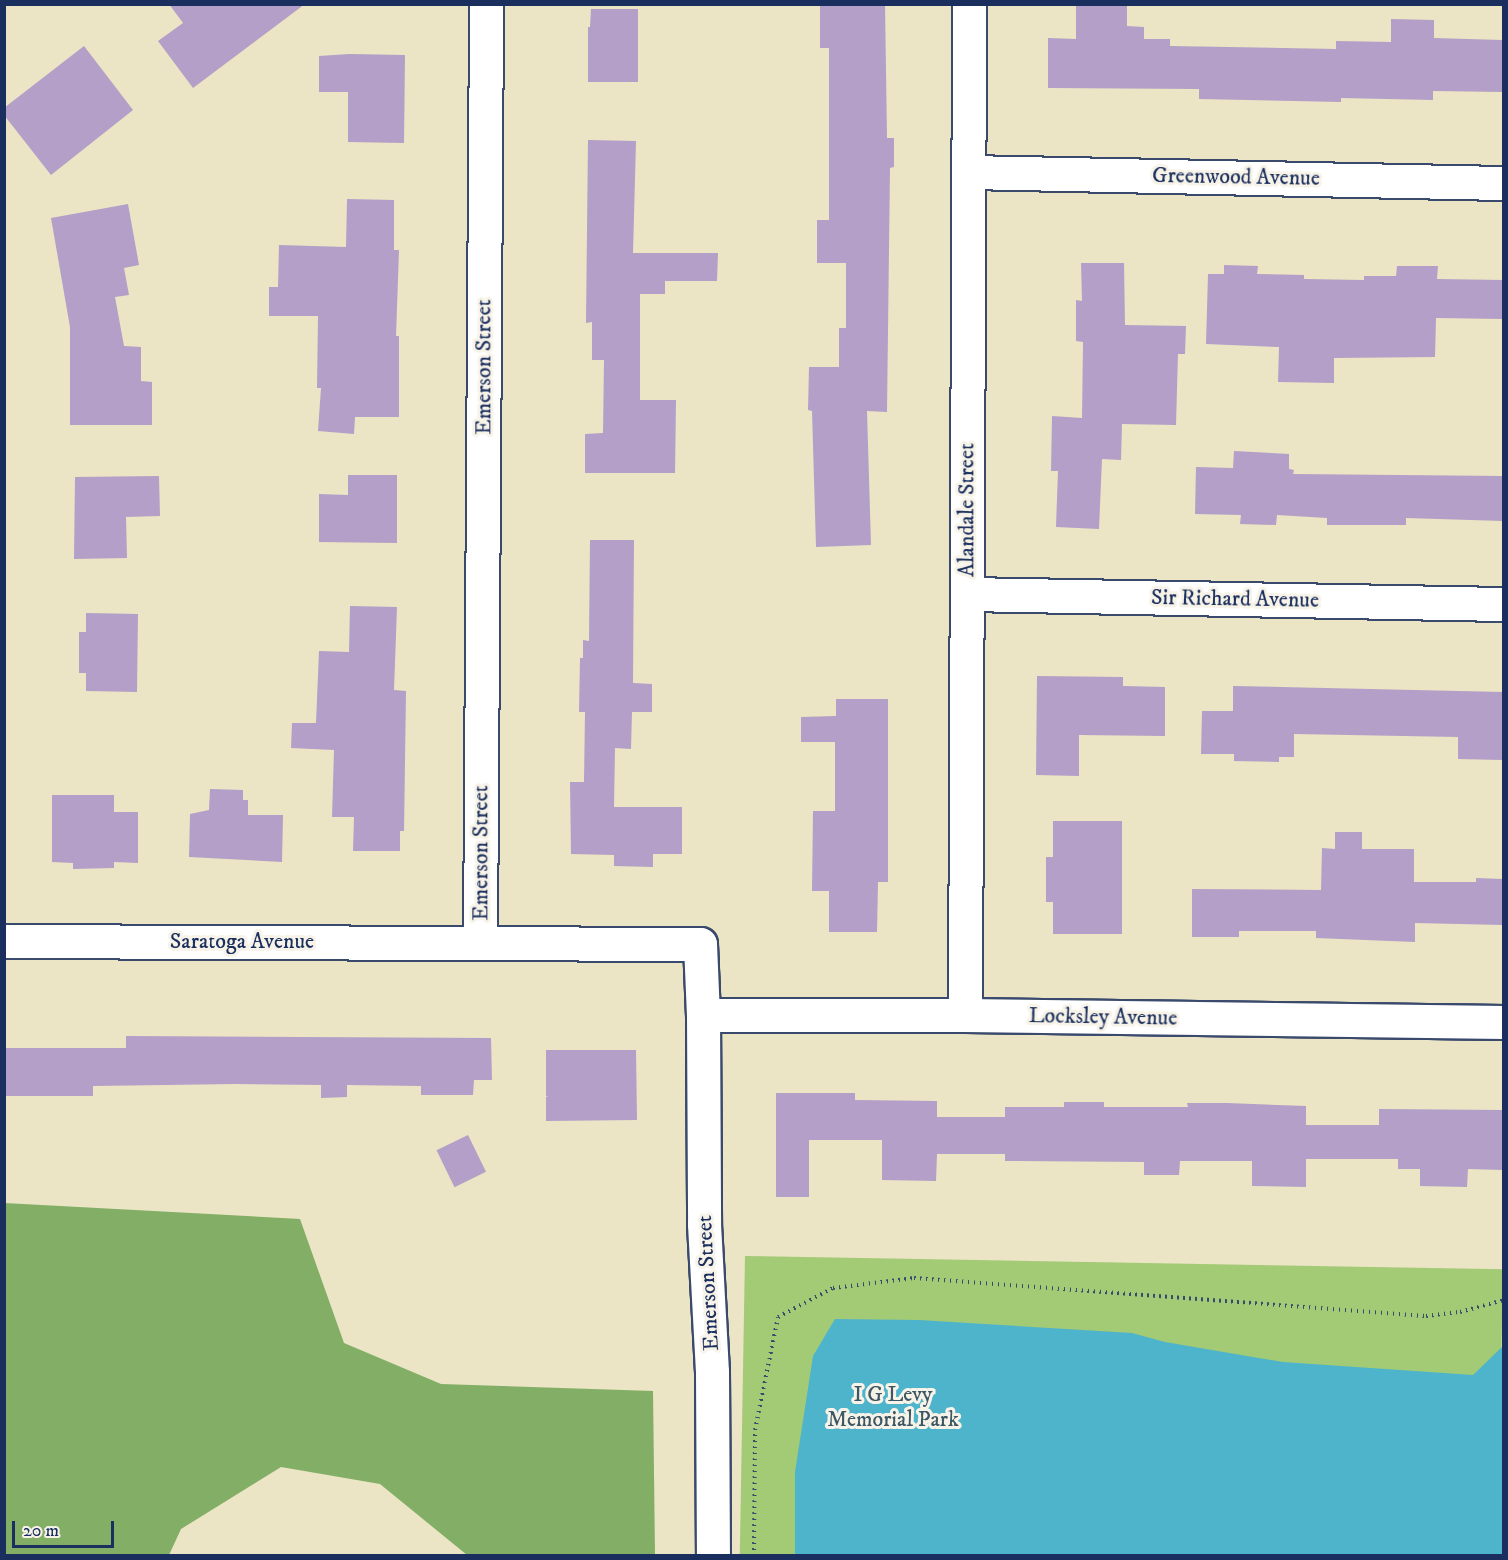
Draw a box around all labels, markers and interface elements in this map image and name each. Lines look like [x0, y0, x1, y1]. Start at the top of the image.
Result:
street label: Greenwood Avenue [1152, 162, 1320, 192]
street label: Emerson Street [471, 299, 497, 435]
street label: Alandale Street [954, 443, 980, 577]
street label: Sir Richard Avenue [1151, 584, 1319, 614]
street label: Emerson Street [468, 785, 494, 921]
street label: Saratoga Avenue [170, 929, 314, 955]
street label: Locksley Avenue [1029, 1003, 1177, 1031]
street label: Emerson Street [691, 1215, 725, 1351]
park label: I G Levy Memorial Park [827, 1381, 959, 1432]
scale bar [15, 1509, 117, 1547]
text: 20 m [23, 1520, 59, 1542]

